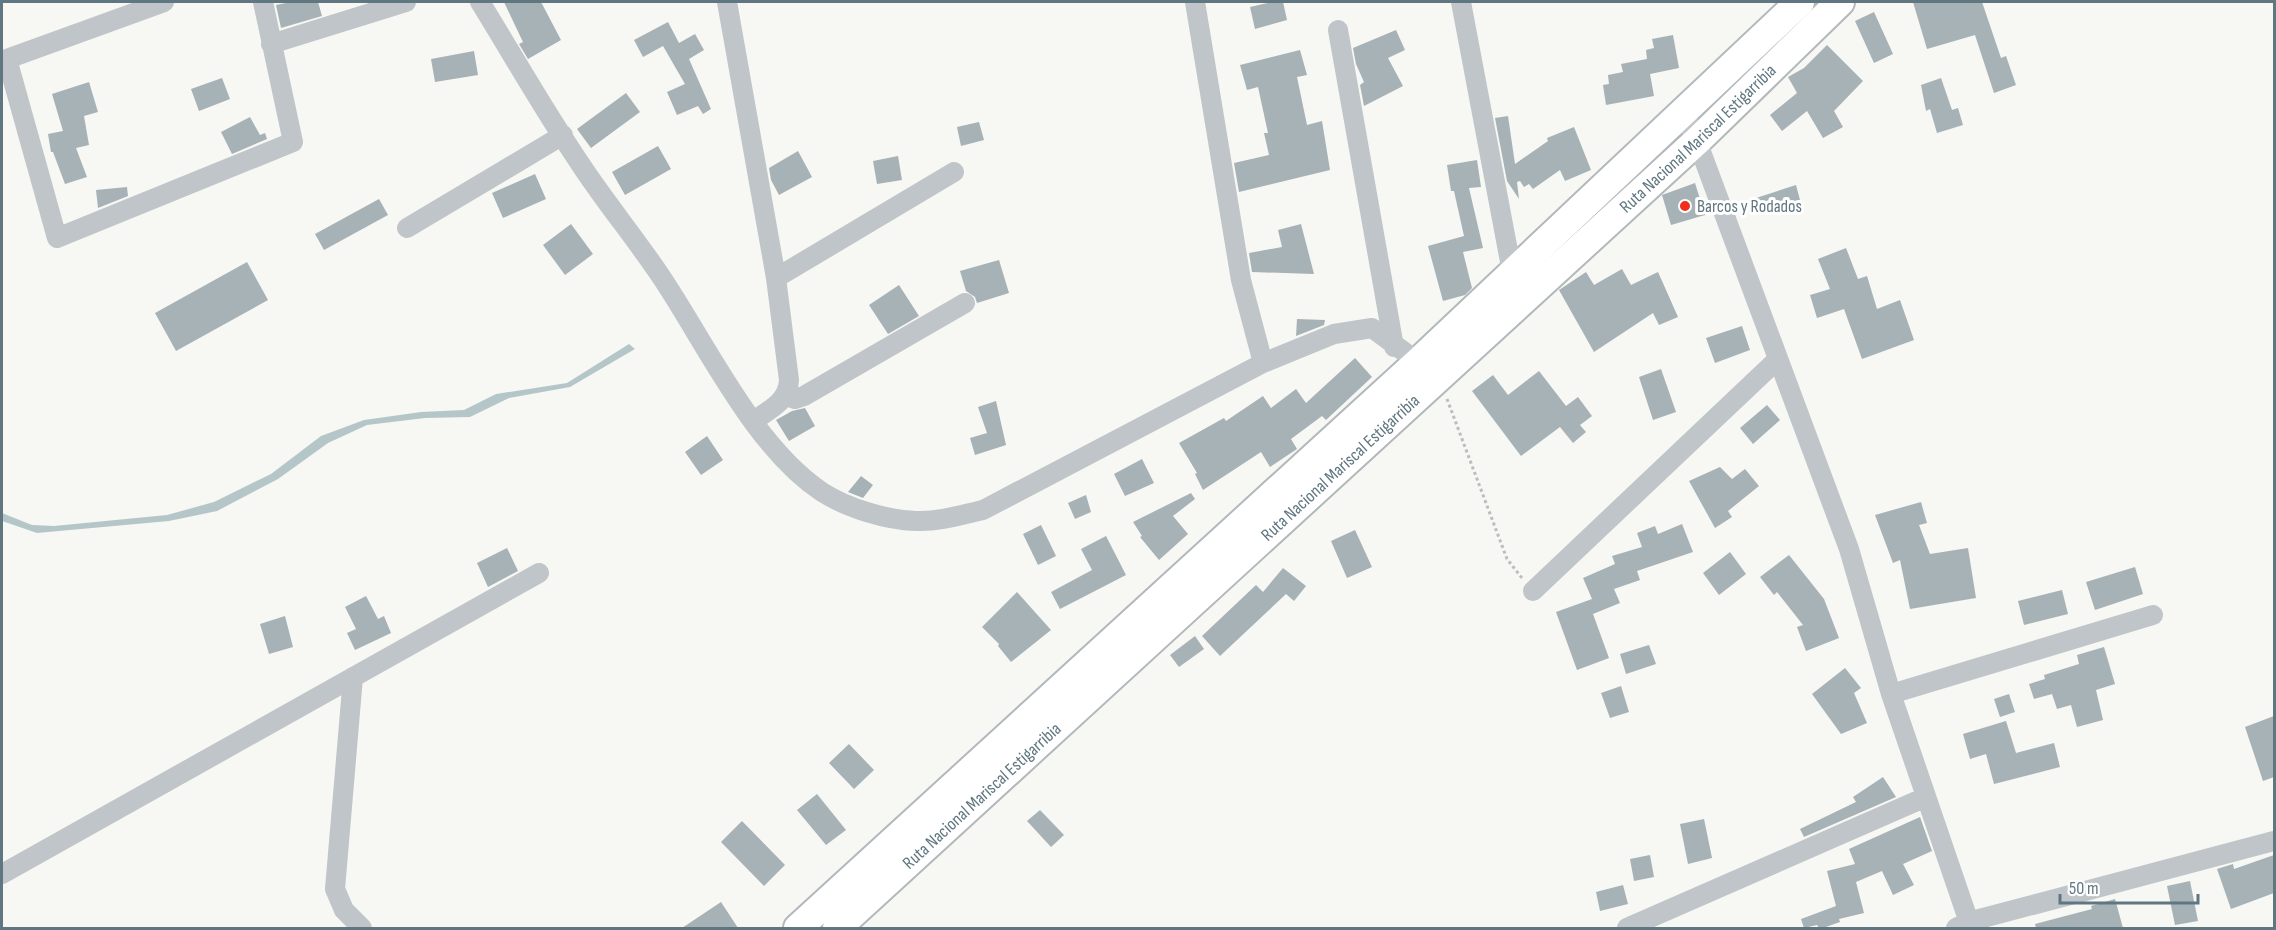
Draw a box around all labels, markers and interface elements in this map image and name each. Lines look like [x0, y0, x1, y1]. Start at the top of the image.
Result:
street label: Ruta Nacional Mariscal Estigarribia [1616, 60, 1781, 217]
place label: Barcos y Rodados [1697, 196, 1802, 217]
marker: Barcos y Rodados [1678, 199, 1692, 213]
street label: Ruta Nacional Mariscal Estigarribia [1257, 390, 1424, 546]
street label: Ruta Nacional Mariscal Estigarribia [898, 718, 1065, 874]
scale bar [2060, 867, 2198, 905]
text: 50 m [2069, 878, 2099, 899]

